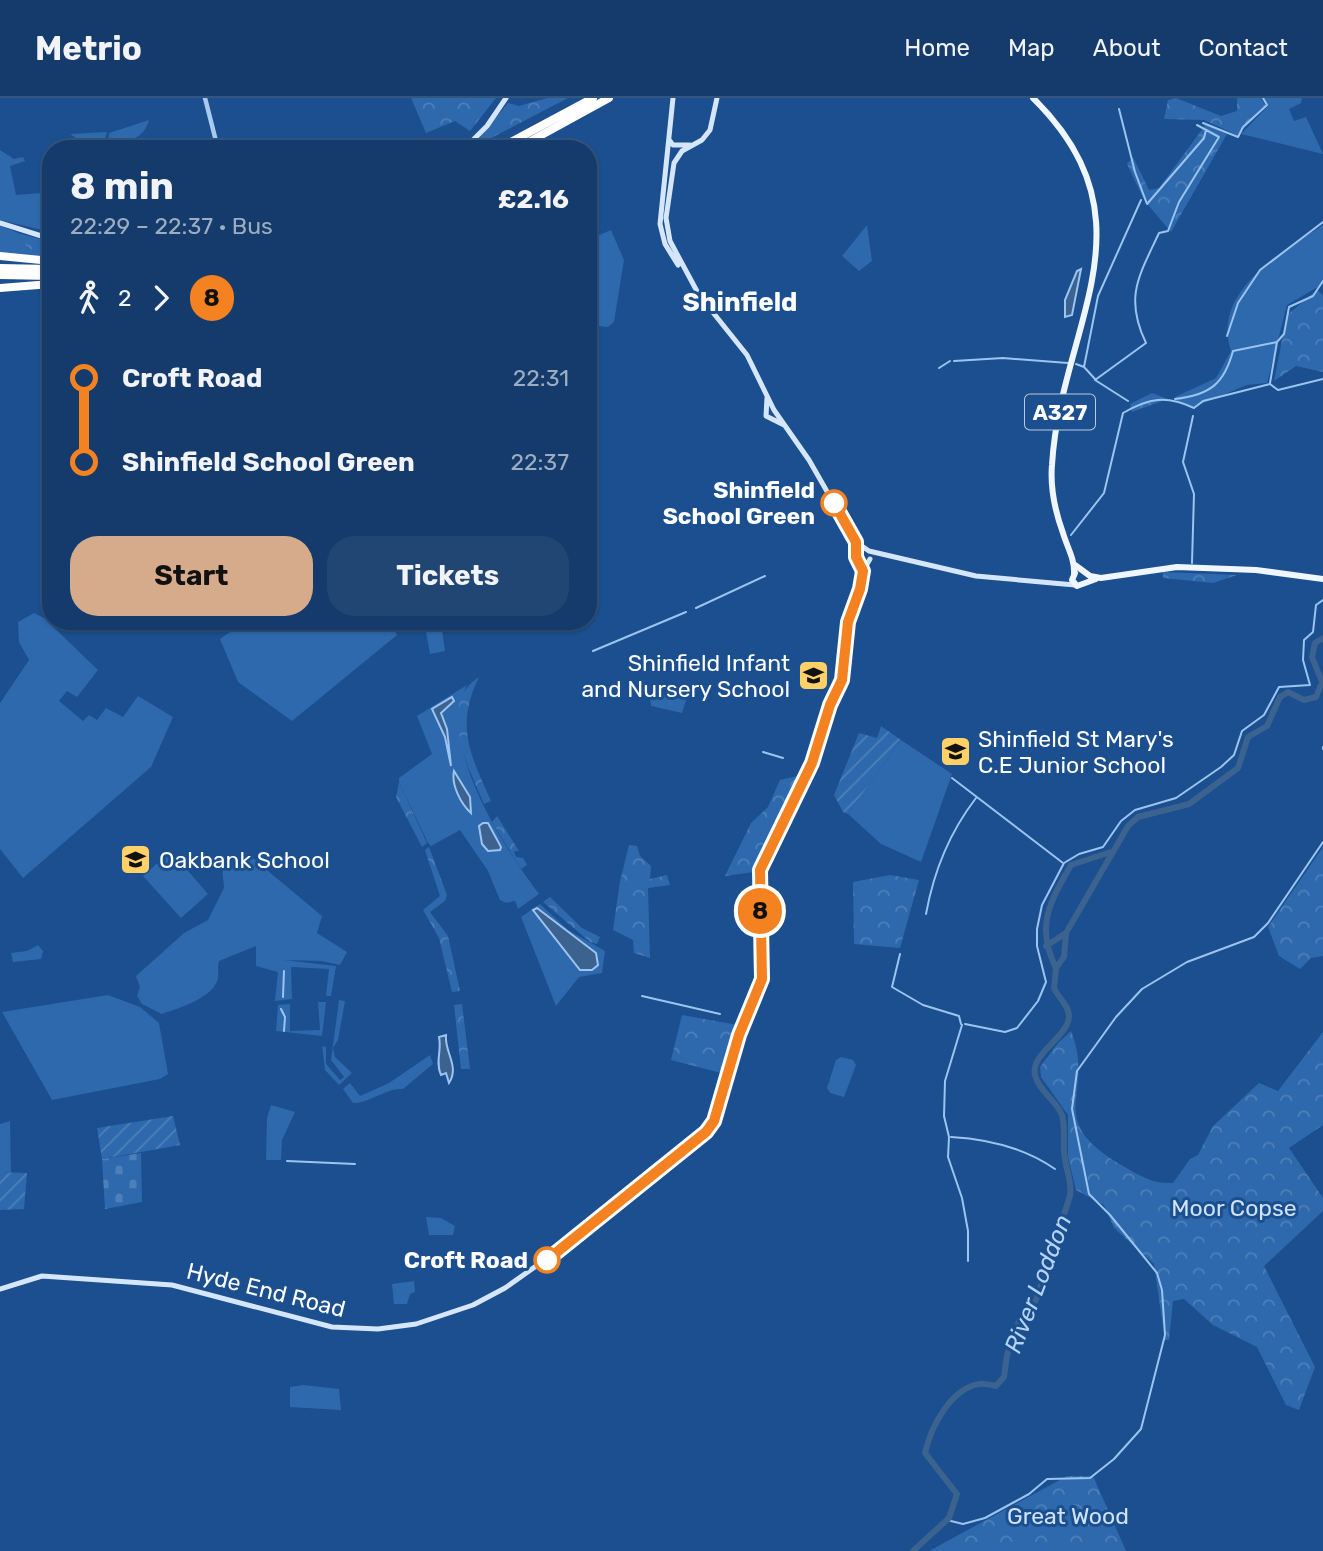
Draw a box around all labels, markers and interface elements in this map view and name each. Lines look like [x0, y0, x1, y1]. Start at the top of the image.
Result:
text: Metrio [35, 29, 142, 68]
text: Home [904, 34, 970, 62]
text: Map [1008, 34, 1055, 62]
text: About [1093, 34, 1161, 62]
text: Contact [1199, 34, 1288, 62]
text: 8 min [70, 163, 174, 209]
text: £2.16 [498, 184, 569, 215]
text: 22:29 – 22:37 · Bus [70, 212, 273, 240]
icon: walk [70, 279, 108, 317]
icon: forward [142, 279, 180, 317]
text: 2 [118, 284, 132, 312]
text: 8 [204, 284, 220, 312]
district label: Shinfield [682, 287, 798, 318]
text: Croft Road [122, 363, 262, 394]
text: 22:31 [513, 364, 569, 392]
road number: A327 [1025, 394, 1095, 430]
text: Shinfield School Green [122, 447, 415, 478]
text: 22:37 [510, 448, 569, 476]
place label: Shinfield School Green [663, 476, 815, 530]
marker: Shinfield School Green [821, 490, 847, 516]
button: Start [70, 536, 313, 616]
button: Tickets [327, 536, 569, 616]
place label: Shinfield Infant and Nursery School [581, 649, 790, 703]
school or university icon: Shinfield Infant and Nursery School [796, 659, 830, 693]
place label: Shinfield St Mary's C.E Junior School [978, 725, 1174, 779]
school or university icon: Shinfield St Mary's C.E Junior School [938, 735, 972, 769]
school or university icon: Oakbank School [119, 843, 153, 877]
place label: Oakbank School [159, 846, 330, 874]
line badge: 8 [737, 888, 783, 934]
text: 8 [752, 897, 768, 925]
park label: Moor Copse [1171, 1194, 1297, 1222]
water label: River Loddon [999, 1211, 1077, 1357]
place label: Croft Road [404, 1246, 528, 1274]
marker: Croft Road [534, 1247, 560, 1273]
street label: Hyde End Road [184, 1257, 348, 1323]
park label: Great Wood [1007, 1502, 1129, 1530]

